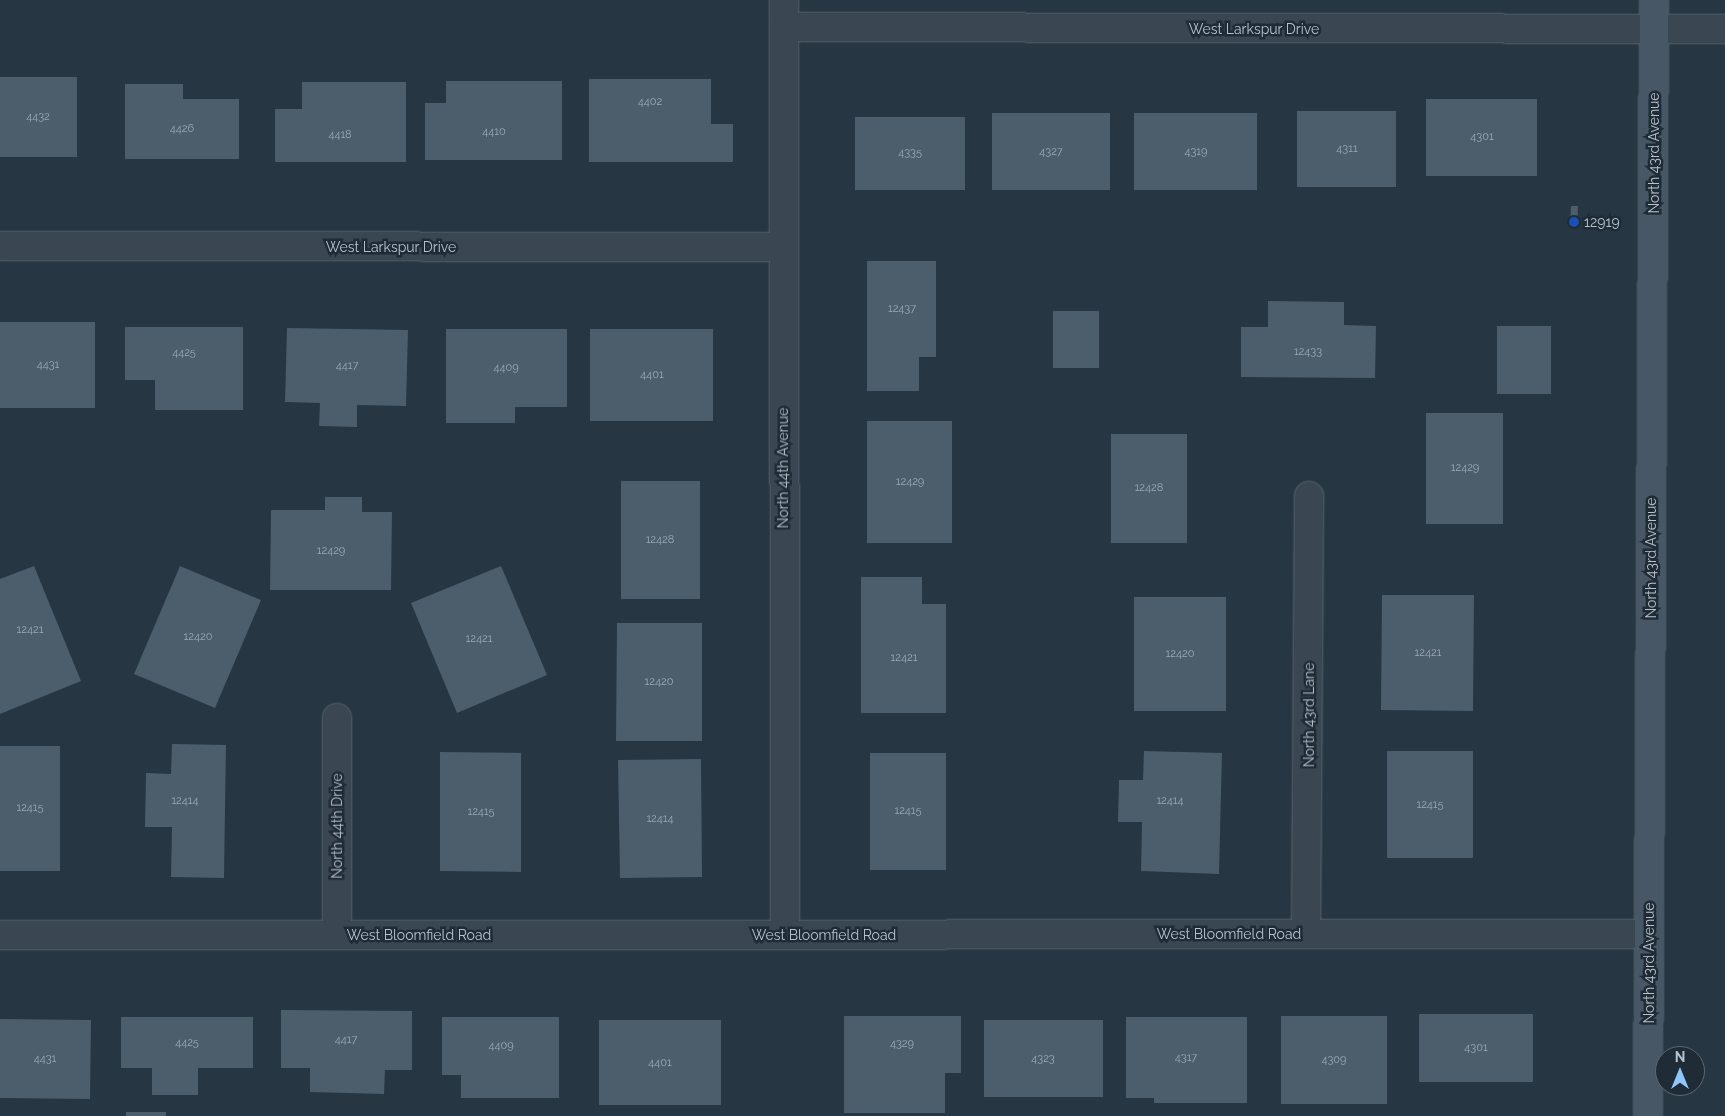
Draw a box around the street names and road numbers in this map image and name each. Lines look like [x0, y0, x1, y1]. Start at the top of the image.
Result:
street label: West Larkspur Drive [1189, 21, 1319, 37]
street label: North 43rd Avenue [1646, 92, 1662, 214]
street label: West Larkspur Drive [326, 239, 456, 255]
street label: North 44th Avenue [775, 407, 791, 529]
street label: North 43rd Avenue [1643, 497, 1659, 619]
street label: North 43rd Lane [1301, 663, 1317, 767]
street label: North 44th Drive [329, 773, 345, 879]
street label: North 43rd Avenue [1641, 902, 1657, 1024]
street label: West Bloomfield Road [1157, 926, 1301, 942]
street label: West Bloomfield Road [347, 927, 491, 943]
street label: West Bloomfield Road [752, 927, 896, 943]

